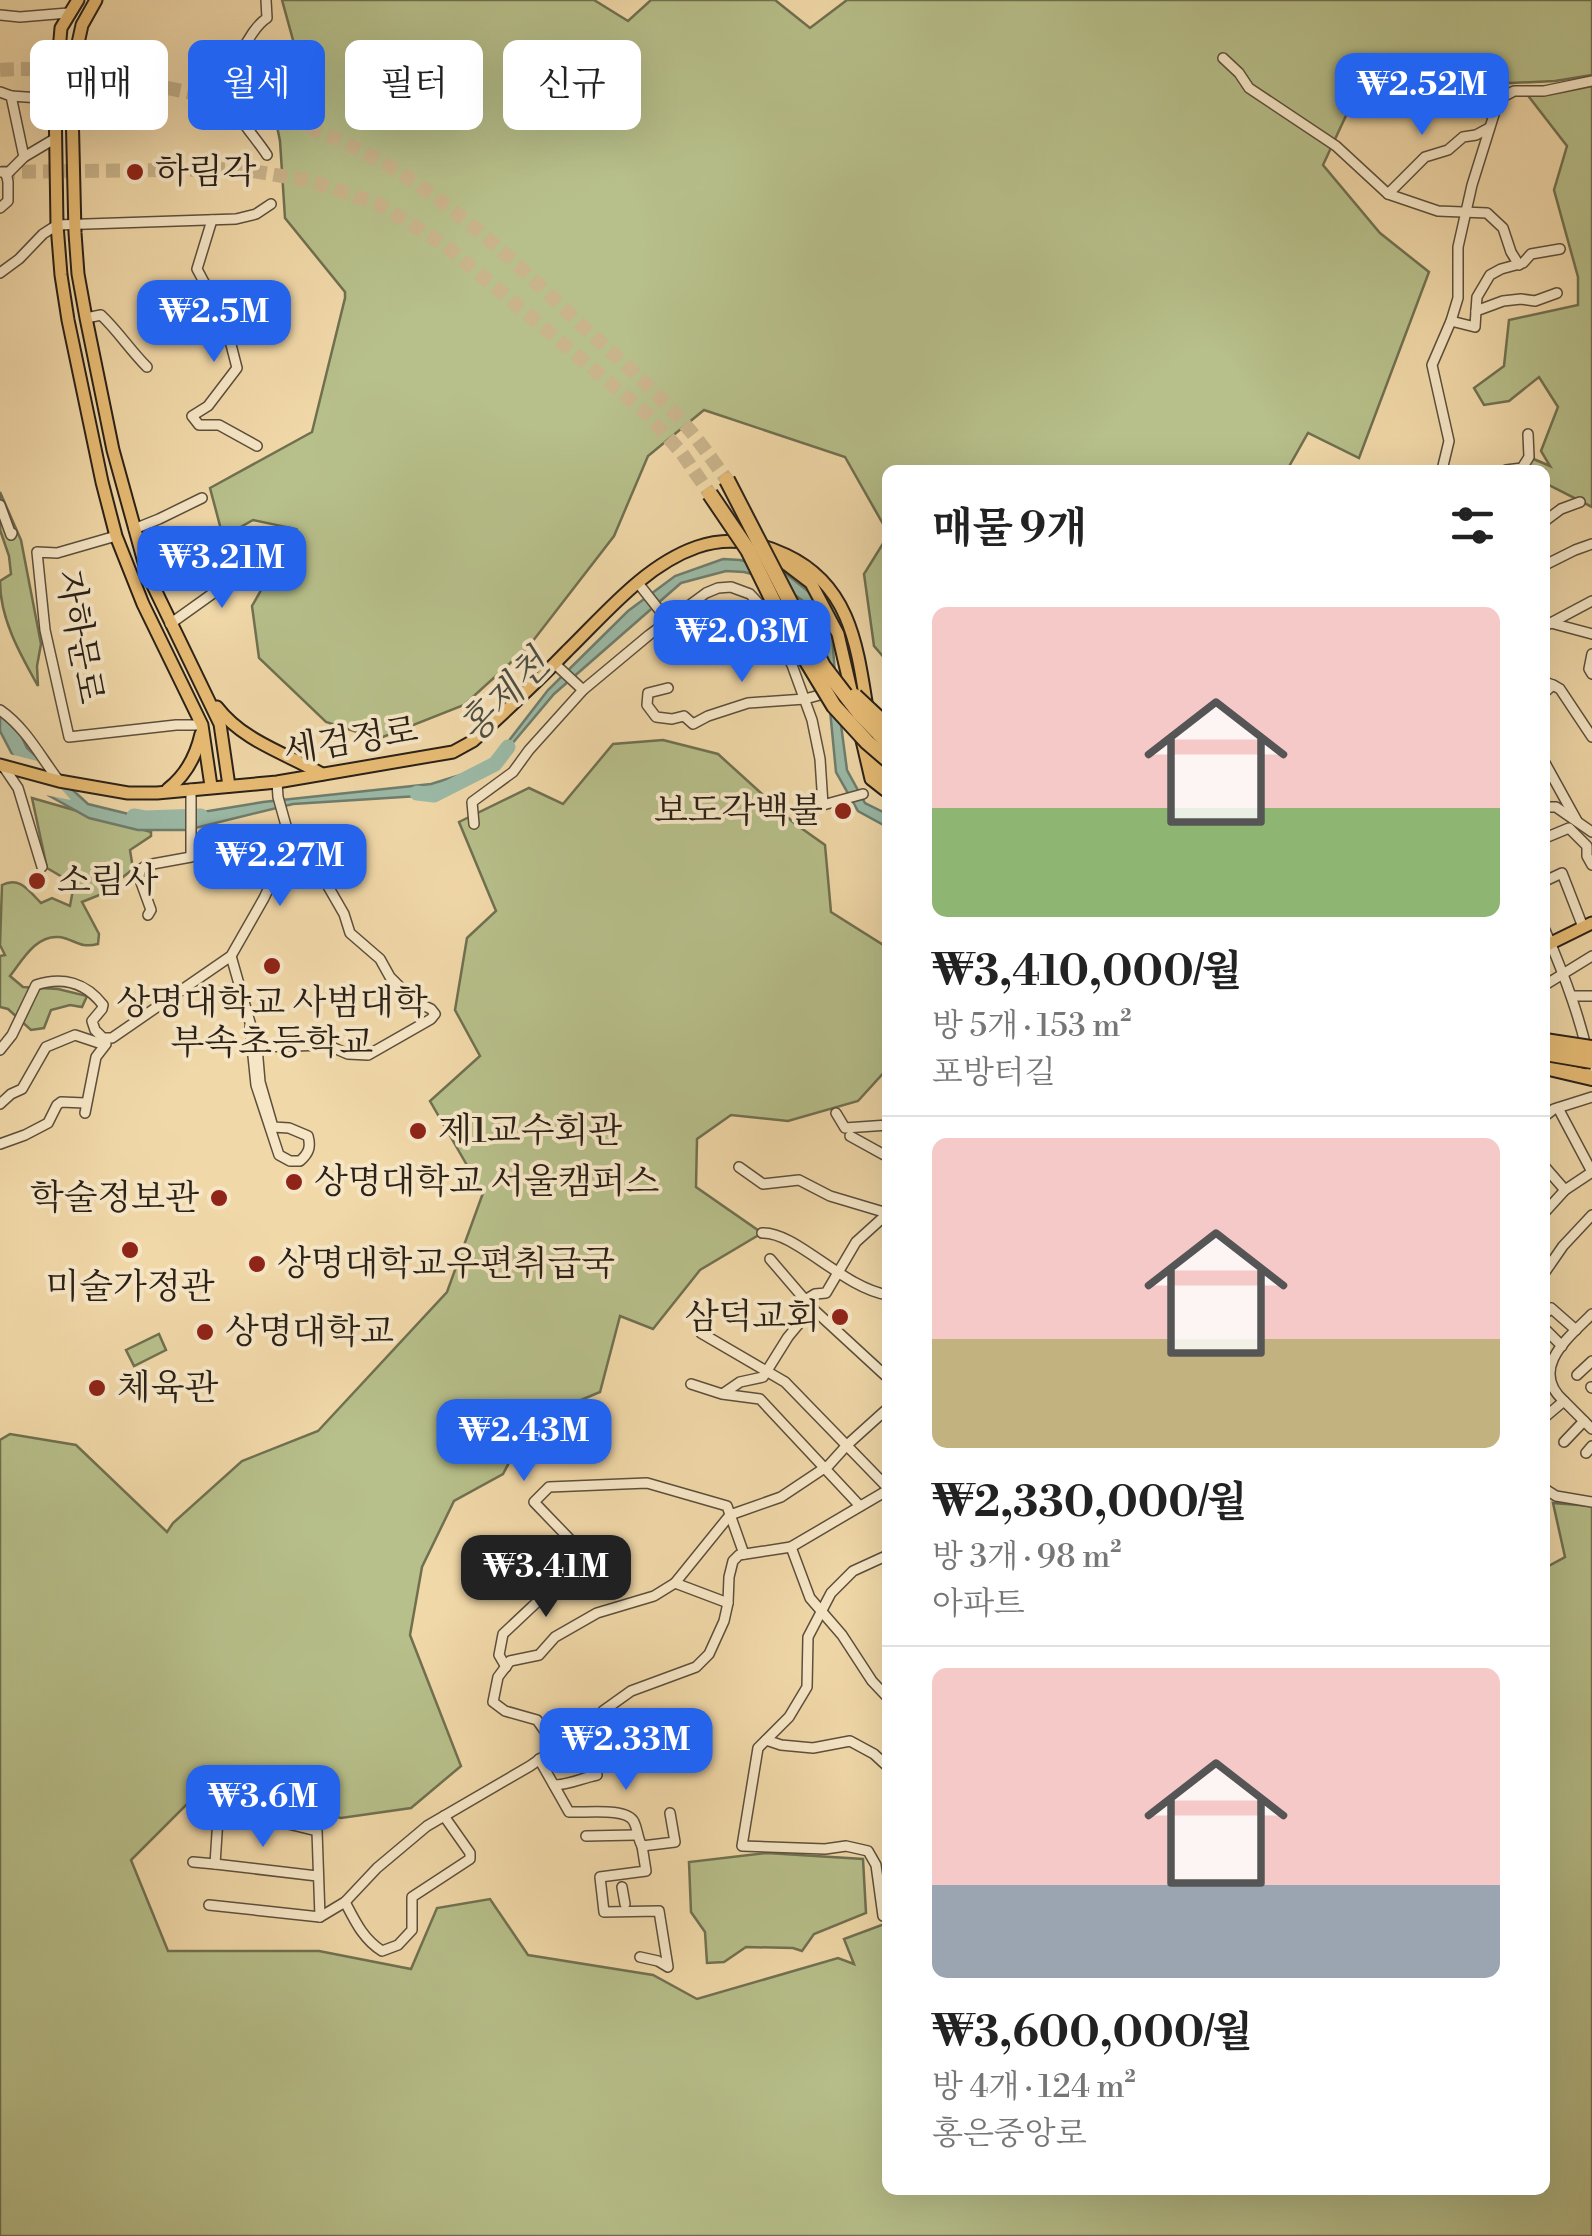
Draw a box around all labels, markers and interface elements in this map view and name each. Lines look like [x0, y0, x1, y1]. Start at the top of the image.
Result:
chip: 매매 [30, 40, 168, 130]
chip: 월세 [188, 40, 325, 130]
chip: 필터 [345, 40, 483, 130]
chip: 신규 [503, 40, 641, 130]
pin: ₩2.52M [1341, 53, 1503, 138]
text: ₩2.52M [1357, 65, 1487, 105]
place label: 하림각 [155, 151, 257, 194]
marker: 하림각 [124, 161, 146, 183]
pin: ₩2.5M [144, 280, 284, 365]
text: ₩2.5M [159, 292, 269, 332]
icon: filters [1445, 498, 1500, 553]
text: 매물 9개 [932, 503, 1087, 556]
pin: ₩3.21M [141, 526, 303, 611]
text: ₩3.21M [159, 538, 285, 578]
street label: 자하문로 [46, 567, 112, 707]
pin: ₩2.03M [661, 600, 823, 685]
text: ₩2.03M [676, 612, 808, 652]
water label: 홍제천 [450, 639, 562, 753]
icon: home [1126, 672, 1306, 852]
street label: 세검정로 [281, 709, 421, 773]
place label: 보도각백불 [654, 790, 823, 833]
marker: 보도각백불 [832, 800, 854, 822]
pin: ₩2.27M [199, 824, 361, 909]
text: ₩2.27M [216, 836, 345, 876]
place label: 소림사 [57, 860, 159, 903]
marker: 소림사 [26, 870, 48, 892]
text: ₩3,410,000/월 [932, 946, 1242, 999]
marker: 상명대학교 사범대학 부속초등학교 [261, 955, 283, 977]
place label: 상명대학교 사범대학 부속초등학교 [116, 982, 428, 1065]
text: 방 5개 · 153 m² [932, 1006, 1131, 1046]
text: 포방터길 [932, 1053, 1056, 1093]
place label: 제1교수회관 [438, 1110, 622, 1153]
marker: 제1교수회관 [407, 1120, 429, 1142]
place label: 상명대학교 서울캠퍼스 [314, 1161, 660, 1204]
marker: 상명대학교 서울캠퍼스 [283, 1171, 305, 1193]
place label: 학술정보관 [30, 1177, 199, 1220]
marker: 학술정보관 [208, 1187, 230, 1209]
icon: home [1126, 1203, 1306, 1383]
marker: 미술가정관 [119, 1239, 141, 1261]
place label: 상명대학교우편취급국 [277, 1243, 615, 1286]
marker: 상명대학교우편취급국 [246, 1253, 268, 1275]
place label: 미술가정관 [45, 1266, 215, 1309]
place label: 삼덕교회 [685, 1296, 820, 1339]
marker: 삼덕교회 [829, 1306, 851, 1328]
place label: 상명대학교 [225, 1311, 394, 1354]
marker: 상명대학교 [194, 1321, 216, 1343]
place label: 체육관 [117, 1367, 219, 1410]
marker: 체육관 [86, 1377, 108, 1399]
pin: ₩2.43M [443, 1399, 605, 1484]
text: ₩2.43M [458, 1411, 590, 1451]
text: ₩2,330,000/월 [932, 1477, 1247, 1530]
pin: ₩3.41M [465, 1535, 627, 1620]
text: 방 3개 · 98 m² [932, 1537, 1121, 1577]
text: ₩3.41M [483, 1547, 609, 1587]
text: 아파트 [932, 1584, 1025, 1624]
pin: ₩2.33M [545, 1708, 707, 1793]
text: ₩2.33M [562, 1720, 690, 1760]
icon: home [1126, 1733, 1306, 1913]
pin: ₩3.6M [193, 1765, 333, 1850]
text: ₩3.6M [208, 1777, 318, 1817]
text: ₩3,600,000/월 [932, 2007, 1253, 2060]
text: 방 4개 · 124 m² [932, 2067, 1136, 2107]
text: 홍은중앙로 [932, 2114, 1087, 2154]

